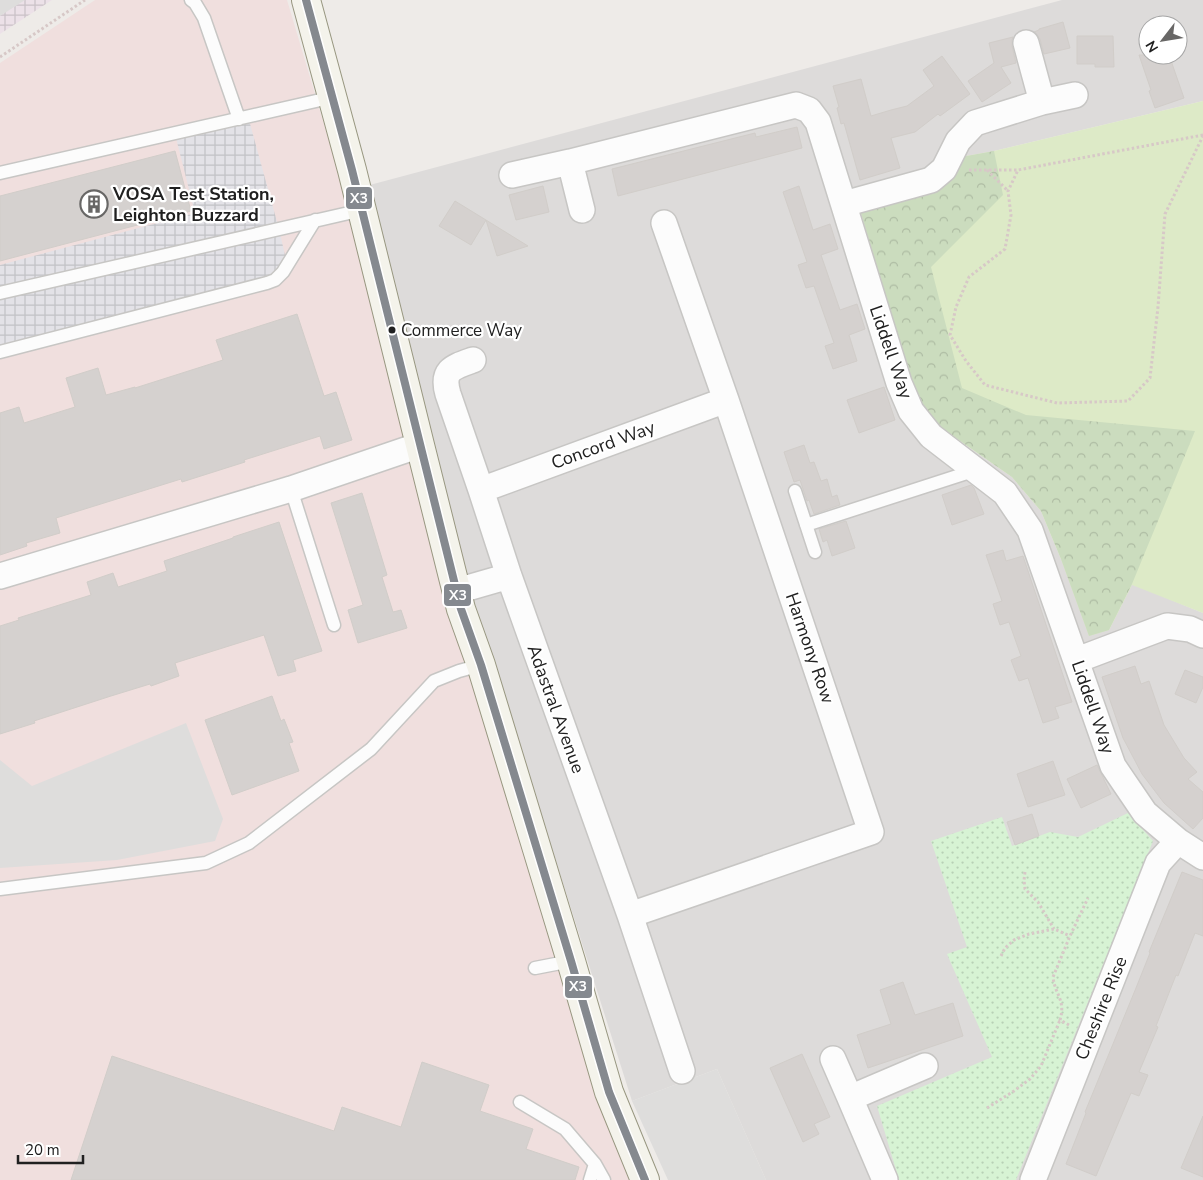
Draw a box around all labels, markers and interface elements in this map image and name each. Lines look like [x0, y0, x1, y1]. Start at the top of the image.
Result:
north arrow [1138, 15, 1188, 65]
text: N [1141, 37, 1163, 56]
place label: VOSA Test Station, Leighton Buzzard [112, 182, 274, 227]
line badge: X3 [345, 186, 373, 210]
building icon: VOSA Test Station, Leighton Buzzard [79, 189, 109, 219]
text: X3 [349, 189, 368, 208]
street label: Liddell Way [864, 302, 918, 403]
place label: Commerce Way [401, 319, 522, 342]
marker: Commerce Way [387, 325, 397, 335]
street label: Concord Way [548, 415, 659, 475]
line badge: X3 [443, 583, 472, 607]
text: X3 [448, 586, 467, 605]
street label: Harmony Row [780, 589, 840, 707]
street label: Adastral Avenue [522, 641, 590, 777]
street label: Liddell Way [1066, 657, 1120, 758]
street label: Cheshire Rise [1069, 953, 1133, 1063]
line badge: X3 [564, 975, 593, 999]
text: X3 [568, 977, 587, 996]
scale bar [18, 1132, 82, 1164]
text: 20 m [25, 1140, 60, 1160]

